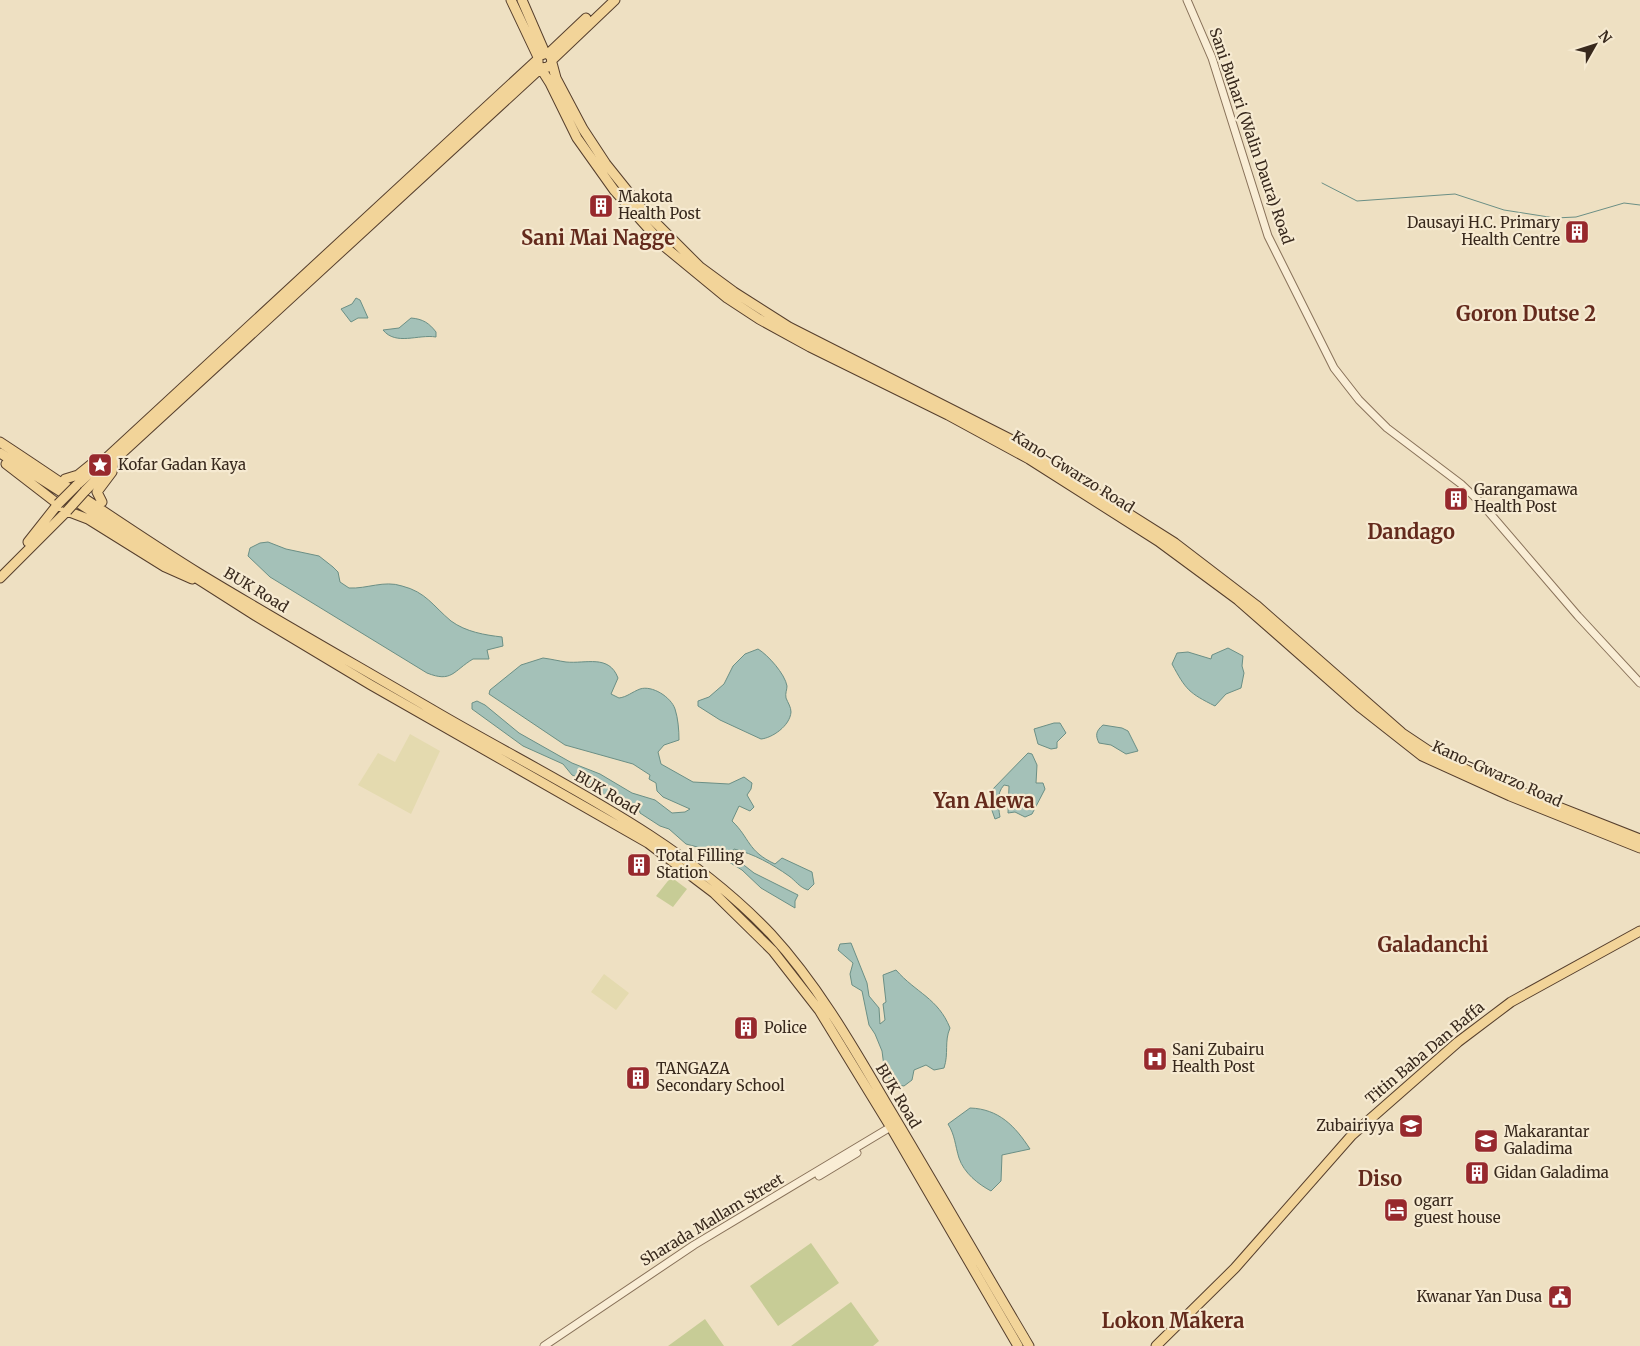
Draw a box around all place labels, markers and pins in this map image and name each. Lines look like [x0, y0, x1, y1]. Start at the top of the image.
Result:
place label: Makota Health Post [618, 187, 701, 223]
building icon: Makota Health Post [588, 193, 614, 219]
place label: Dausayi H.C. Primary Health Centre [1407, 213, 1560, 249]
building icon: Dausayi H.C. Primary Health Centre [1564, 219, 1590, 245]
place icon: Kofar Gadan Kaya [87, 452, 113, 478]
place label: Kofar Gadan Kaya [118, 455, 246, 474]
place label: Garangamawa Health Post [1474, 480, 1578, 516]
building icon: Garangamawa Health Post [1443, 486, 1469, 512]
place label: Total Filling Station [656, 846, 744, 882]
building icon: Total Filling Station [626, 852, 652, 878]
building icon: Police [733, 1015, 759, 1041]
place label: Police [764, 1018, 807, 1037]
place label: Sani Zubairu Health Post [1172, 1040, 1264, 1076]
hospital icon: Sani Zubairu Health Post [1142, 1046, 1168, 1072]
place label: TANGAZA Secondary School [656, 1059, 785, 1095]
building icon: TANGAZA Secondary School [625, 1065, 651, 1091]
school or university icon: Zubairiyya [1398, 1113, 1424, 1139]
place label: Zubairiyya [1316, 1116, 1394, 1135]
place label: Makarantar Galadima [1504, 1122, 1590, 1158]
school or university icon: Makarantar Galadima [1473, 1128, 1499, 1154]
building icon: Gidan Galadima [1464, 1160, 1490, 1186]
place label: Gidan Galadima [1494, 1163, 1609, 1182]
place label: ogarr guest house [1414, 1191, 1501, 1227]
hotel icon: ogarr guest house [1383, 1197, 1409, 1223]
public building icon: Kwanar Yan Dusa [1547, 1284, 1573, 1310]
place label: Kwanar Yan Dusa [1416, 1287, 1542, 1306]

